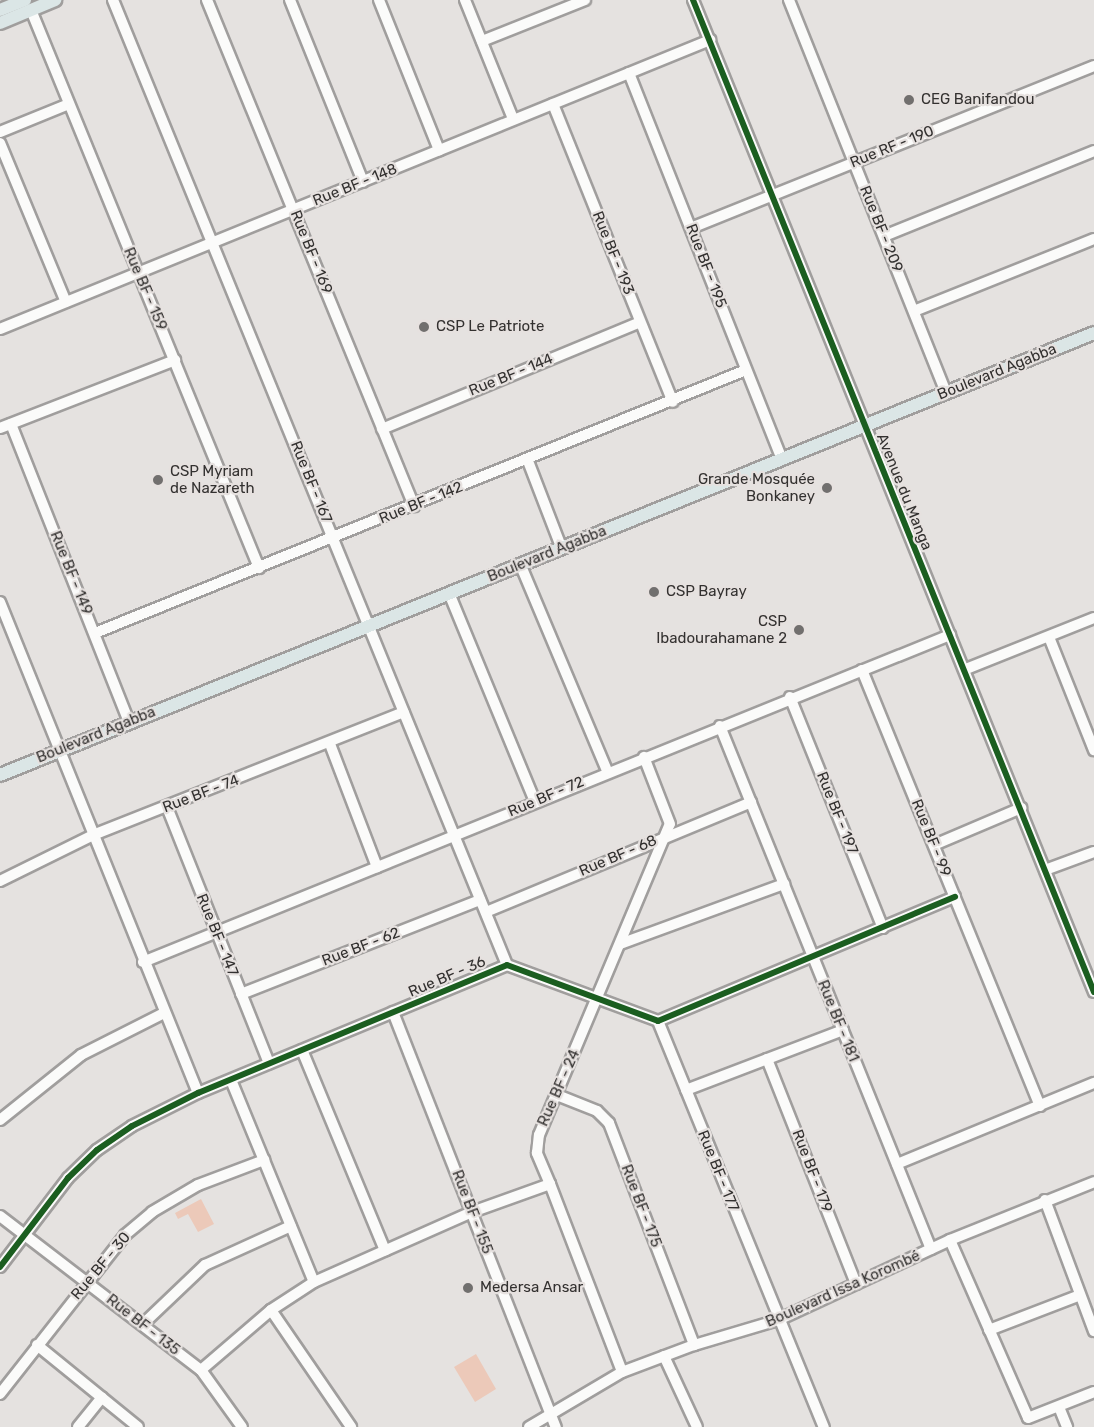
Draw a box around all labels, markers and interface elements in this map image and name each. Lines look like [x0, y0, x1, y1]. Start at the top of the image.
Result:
place label: CEG Banifandou [921, 91, 1034, 109]
marker: CEG Banifandou [902, 93, 916, 107]
street label: Rue RF - 190 [847, 122, 937, 172]
street label: Rue BF - 148 [310, 160, 400, 210]
street label: Rue BF - 209 [856, 183, 906, 275]
street label: Rue BF - 169 [286, 208, 336, 296]
street label: Rue BF - 193 [588, 209, 638, 297]
street label: Rue BF - 195 [682, 221, 730, 311]
street label: Rue BF - 159 [119, 245, 171, 333]
place label: CSP Le Patriote [436, 318, 545, 336]
marker: CSP Le Patriote [417, 320, 431, 334]
street label: Boulevard Agabba [935, 340, 1059, 404]
street label: Rue BF - 144 [466, 350, 556, 400]
street label: Avenue du Manga [872, 431, 936, 553]
street label: Rue BF - 167 [286, 438, 336, 526]
place label: CSP Myriam de Nazareth [170, 462, 255, 497]
place label: Grande Mosquée Bonkaney [698, 470, 815, 505]
marker: CSP Myriam de Nazareth [151, 473, 165, 487]
street label: Rue BF - 142 [376, 478, 466, 528]
marker: Grande Mosquée Bonkaney [820, 481, 834, 495]
street label: Boulevard Agabba [485, 522, 609, 586]
street label: Rue BF - 149 [46, 528, 96, 618]
place label: CSP Bayray [666, 583, 747, 601]
marker: CSP Bayray [647, 585, 661, 599]
place label: CSP Ibadourahamane 2 [656, 612, 787, 647]
marker: CSP Ibadourahamane 2 [792, 623, 806, 637]
street label: Boulevard Agabba [34, 703, 158, 767]
street label: Rue BF - 197 [812, 769, 862, 857]
street label: Rue BF - 74 [160, 771, 242, 817]
street label: Rue BF - 72 [505, 773, 587, 821]
street label: Rue BF - 99 [907, 797, 955, 879]
street label: Rue BF - 68 [576, 832, 660, 880]
street label: Rue BF - 147 [192, 891, 242, 979]
street label: Rue BF - 62 [319, 924, 403, 970]
street label: Rue BF - 36 [406, 953, 488, 1001]
street label: Rue BF - 181 [813, 977, 863, 1065]
street label: Rue BF - 24 [534, 1047, 584, 1129]
street label: Rue BF - 179 [788, 1127, 836, 1215]
street label: Rue BF - 177 [694, 1128, 742, 1214]
street label: Rue BF - 175 [617, 1162, 665, 1250]
street label: Rue BF - 155 [448, 1167, 496, 1257]
street label: Rue BF - 30 [67, 1228, 135, 1304]
street label: Boulevard Issa Korombé [763, 1247, 923, 1331]
place label: Medersa Ansar [480, 1279, 584, 1297]
marker: Medersa Ansar [461, 1281, 475, 1295]
street label: Rue BF - 135 [103, 1291, 183, 1359]

